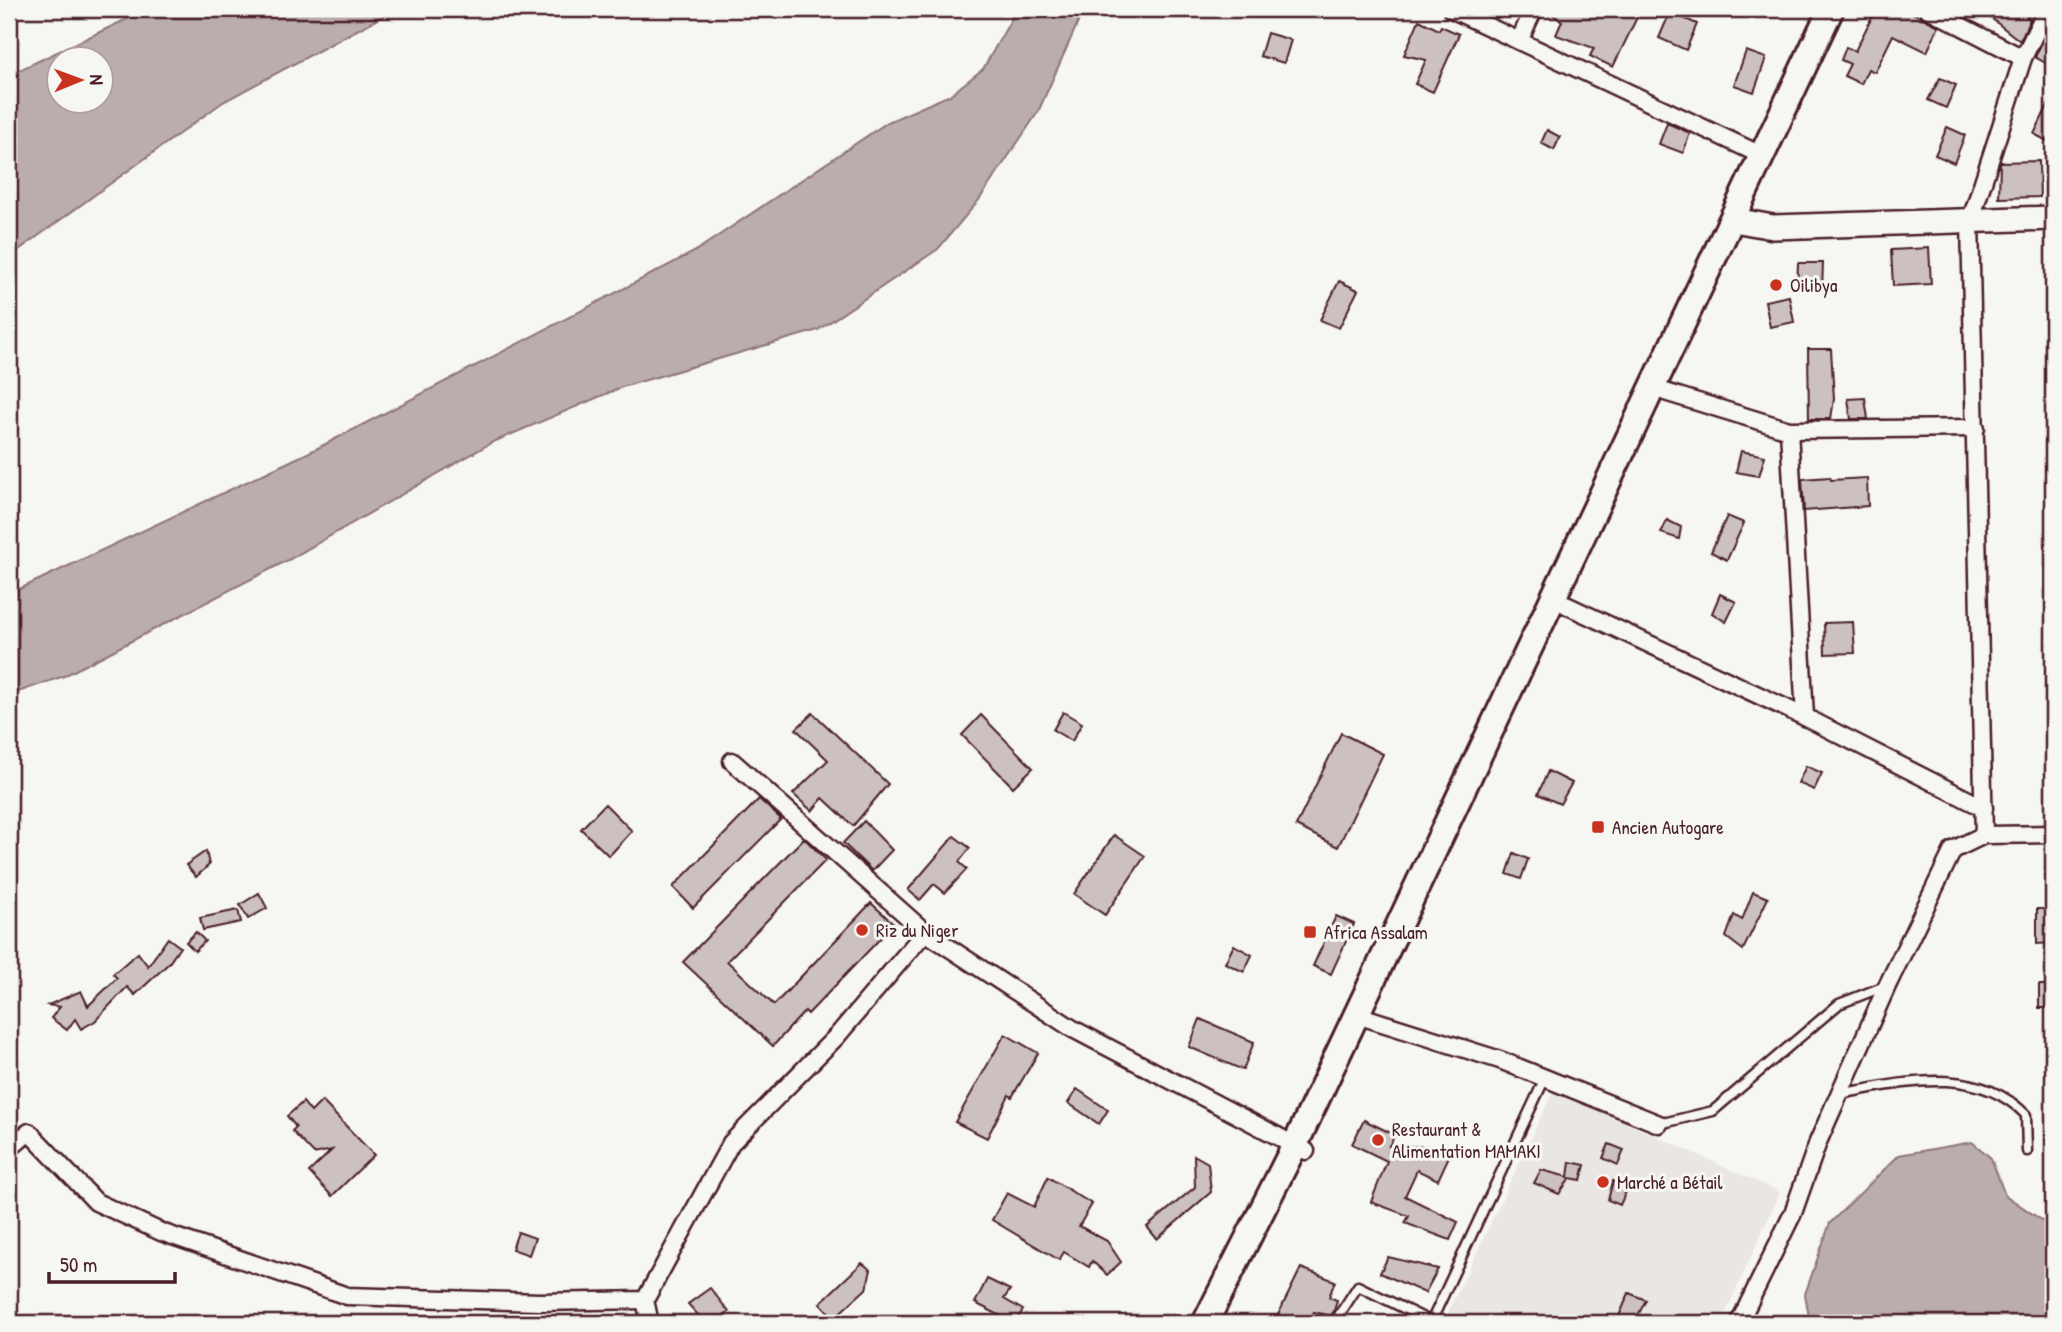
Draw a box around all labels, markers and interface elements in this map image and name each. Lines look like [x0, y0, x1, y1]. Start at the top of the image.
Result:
north arrow [46, 46, 116, 116]
text: N [84, 74, 110, 85]
place label: Oilibya [1790, 272, 1838, 298]
marker: Oilibya [1768, 277, 1784, 293]
place label: Ancien Autogare [1612, 814, 1724, 840]
marker: Ancien Autogare [1590, 819, 1606, 835]
place label: Riz du Niger [876, 917, 959, 943]
place label: Africa Assalam [1324, 919, 1428, 945]
marker: Riz du Niger [854, 922, 870, 938]
marker: Africa Assalam [1302, 924, 1318, 940]
place label: Restaurant & Alimentation MAMAKI [1392, 1116, 1541, 1164]
marker: Restaurant & Alimentation MAMAKI [1370, 1132, 1386, 1148]
place label: Marché a Bétail [1617, 1169, 1724, 1195]
marker: Marché a Bétail [1595, 1174, 1611, 1190]
scale bar [49, 1241, 175, 1285]
text: 50 m [60, 1250, 97, 1279]

